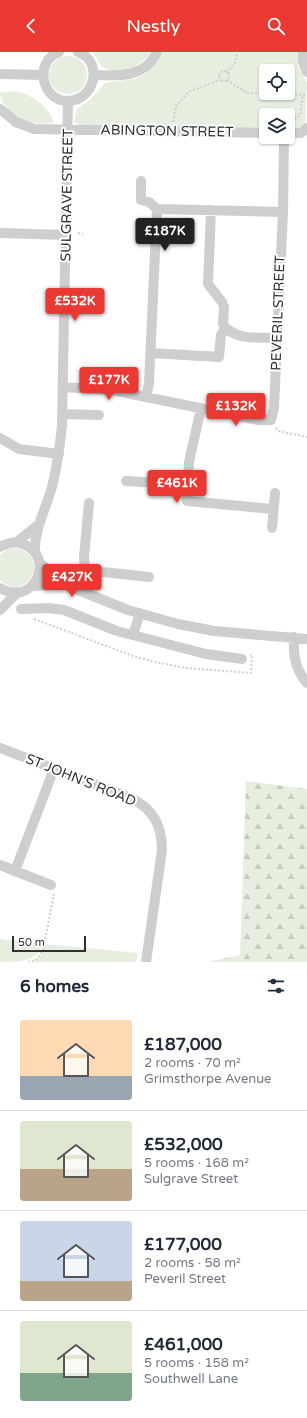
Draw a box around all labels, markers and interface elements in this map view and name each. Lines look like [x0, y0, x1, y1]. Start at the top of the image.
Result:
icon: back [20, 15, 42, 37]
text: Nestly [127, 15, 180, 37]
icon: search [265, 15, 287, 37]
map controls [259, 64, 295, 144]
button: locate [259, 64, 295, 100]
button: layers [259, 108, 295, 144]
street label: ABINGTON STREET [100, 121, 234, 141]
street label: SULGRAVE STREET [57, 128, 77, 262]
pin: £187K [137, 218, 193, 252]
text: £187K [144, 223, 186, 239]
street label: PEVERIL STREET [267, 254, 289, 371]
pin: £532K [47, 288, 103, 322]
text: £532K [54, 293, 96, 309]
pin: £177K [81, 367, 137, 401]
text: £177K [88, 372, 130, 388]
pin: £132K [208, 393, 264, 427]
text: £132K [215, 398, 257, 414]
pin: £461K [149, 470, 205, 504]
text: £461K [156, 475, 198, 491]
pin: £427K [44, 564, 100, 598]
text: £427K [51, 569, 93, 585]
street label: ST JOHN'S ROAD [23, 750, 139, 810]
scale bar [12, 934, 86, 953]
text: 50 m [18, 936, 45, 949]
icon: filters [265, 975, 287, 997]
text: 6 homes [20, 976, 89, 997]
text: £187,000 [144, 1034, 222, 1055]
icon: home [52, 1036, 100, 1084]
text: 2 rooms · 70 m² [144, 1055, 241, 1071]
text: Grimsthorpe Avenue [144, 1071, 271, 1087]
text: £532,000 [144, 1134, 223, 1155]
icon: home [52, 1137, 100, 1185]
text: 5 rooms · 168 m² [144, 1155, 249, 1171]
text: Sulgrave Street [144, 1171, 238, 1187]
text: £177,000 [144, 1234, 222, 1255]
icon: home [52, 1237, 100, 1285]
text: 2 rooms · 58 m² [144, 1255, 241, 1271]
text: Peveril Street [144, 1271, 226, 1287]
text: £461,000 [144, 1334, 223, 1355]
icon: home [52, 1337, 100, 1385]
text: 5 rooms · 158 m² [144, 1355, 249, 1371]
text: Southwell Lane [144, 1371, 238, 1387]

